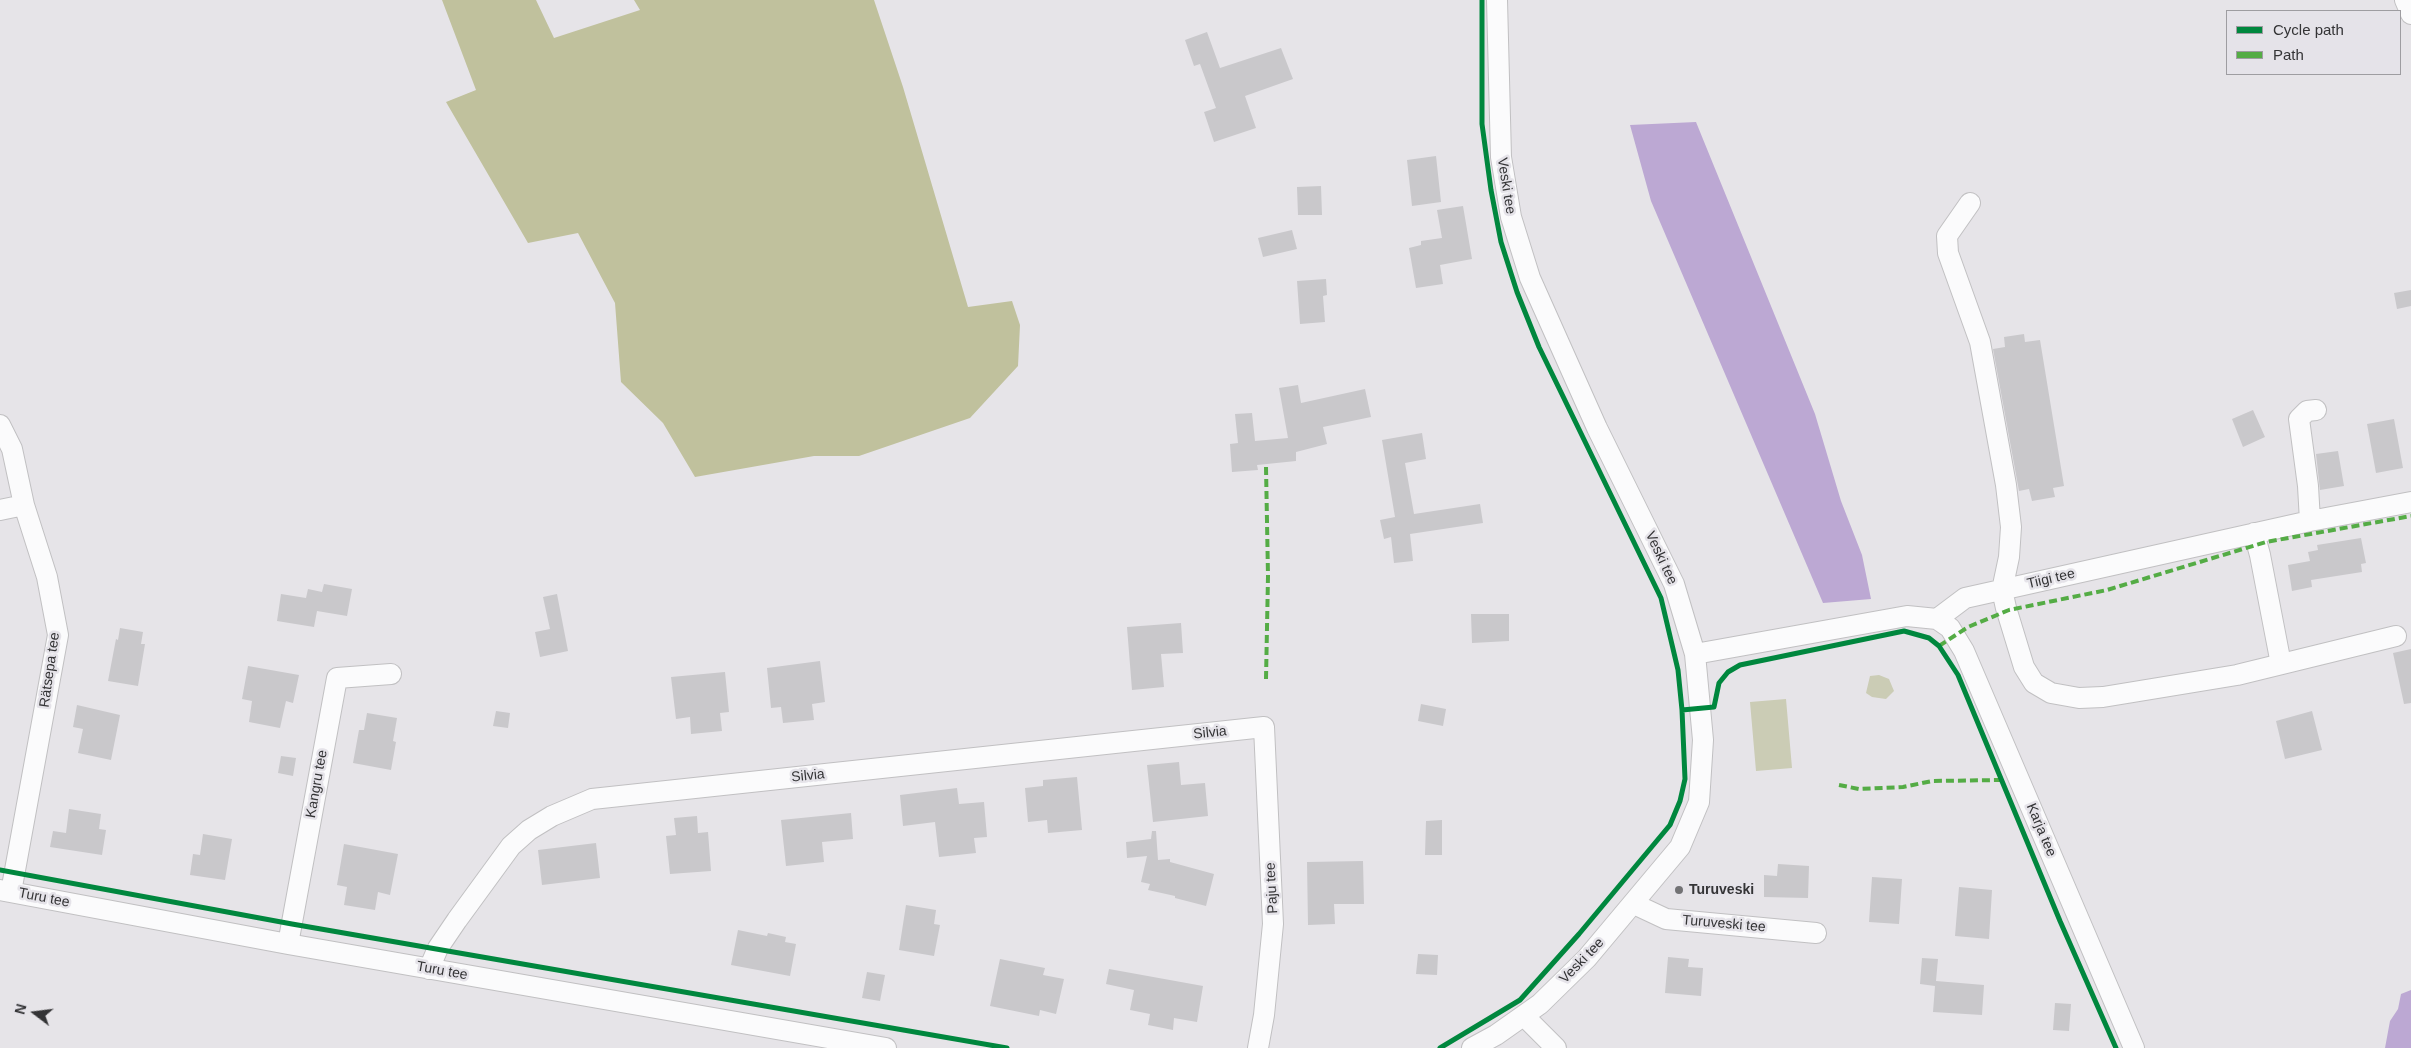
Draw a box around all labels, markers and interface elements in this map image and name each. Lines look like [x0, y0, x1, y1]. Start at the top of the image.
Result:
legend [2226, 10, 2401, 75]
text: Cycle path [2273, 21, 2344, 38]
text: Path [2273, 46, 2304, 63]
street label: Veski tee [1493, 157, 1519, 215]
street label: Veski tee [1641, 529, 1681, 587]
street label: Tiigi tee [2025, 565, 2077, 593]
street label: Rätsepa tee [36, 631, 64, 709]
street label: Silvia [1192, 723, 1228, 743]
street label: Kangru tee [303, 749, 331, 819]
street label: Silvia [790, 766, 826, 786]
street label: Karja tee [2022, 801, 2060, 859]
street label: Paju tee [1262, 862, 1282, 914]
place label: Turuveski [1689, 882, 1754, 898]
marker: Turuveski [1673, 884, 1685, 896]
street label: Turu tee [17, 885, 71, 911]
street label: Turuveski tee [1682, 912, 1766, 936]
street label: Veski tee [1556, 935, 1608, 987]
street label: Turu tee [415, 958, 469, 984]
north arrow [10, 988, 60, 1038]
text: N [11, 1002, 30, 1016]

